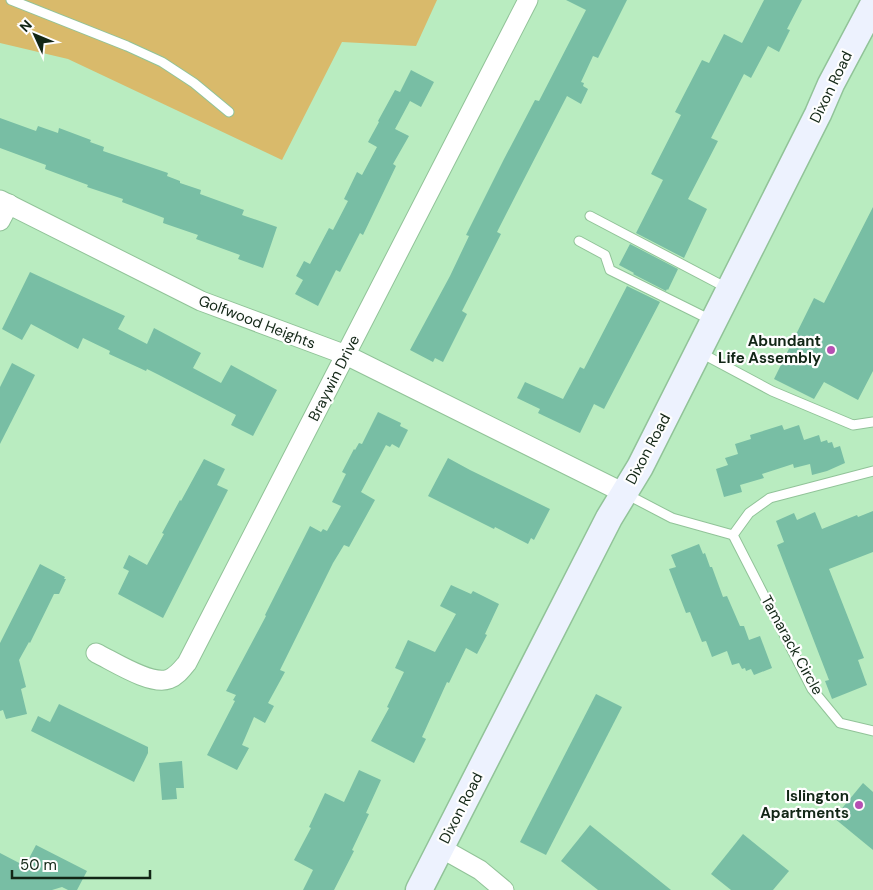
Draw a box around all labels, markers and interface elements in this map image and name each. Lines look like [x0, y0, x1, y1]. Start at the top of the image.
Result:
north arrow [10, 10, 60, 60]
text: N [16, 16, 36, 36]
street label: Dixon Road [805, 48, 857, 126]
street label: Golfwood Heights [196, 290, 318, 354]
place label: Abundant Life Assembly [718, 331, 821, 368]
street label: Braywin Drive [304, 332, 364, 424]
marker: Abundant Life Assembly [825, 344, 837, 356]
street label: Dixon Road [621, 410, 675, 488]
street label: Tamarack Circle [756, 592, 828, 698]
street label: Dixon Road [435, 769, 487, 847]
place label: Islington Apartments [760, 786, 849, 823]
marker: Islington Apartments [853, 799, 865, 811]
scale bar [12, 848, 150, 880]
text: 50 m [20, 855, 57, 875]

